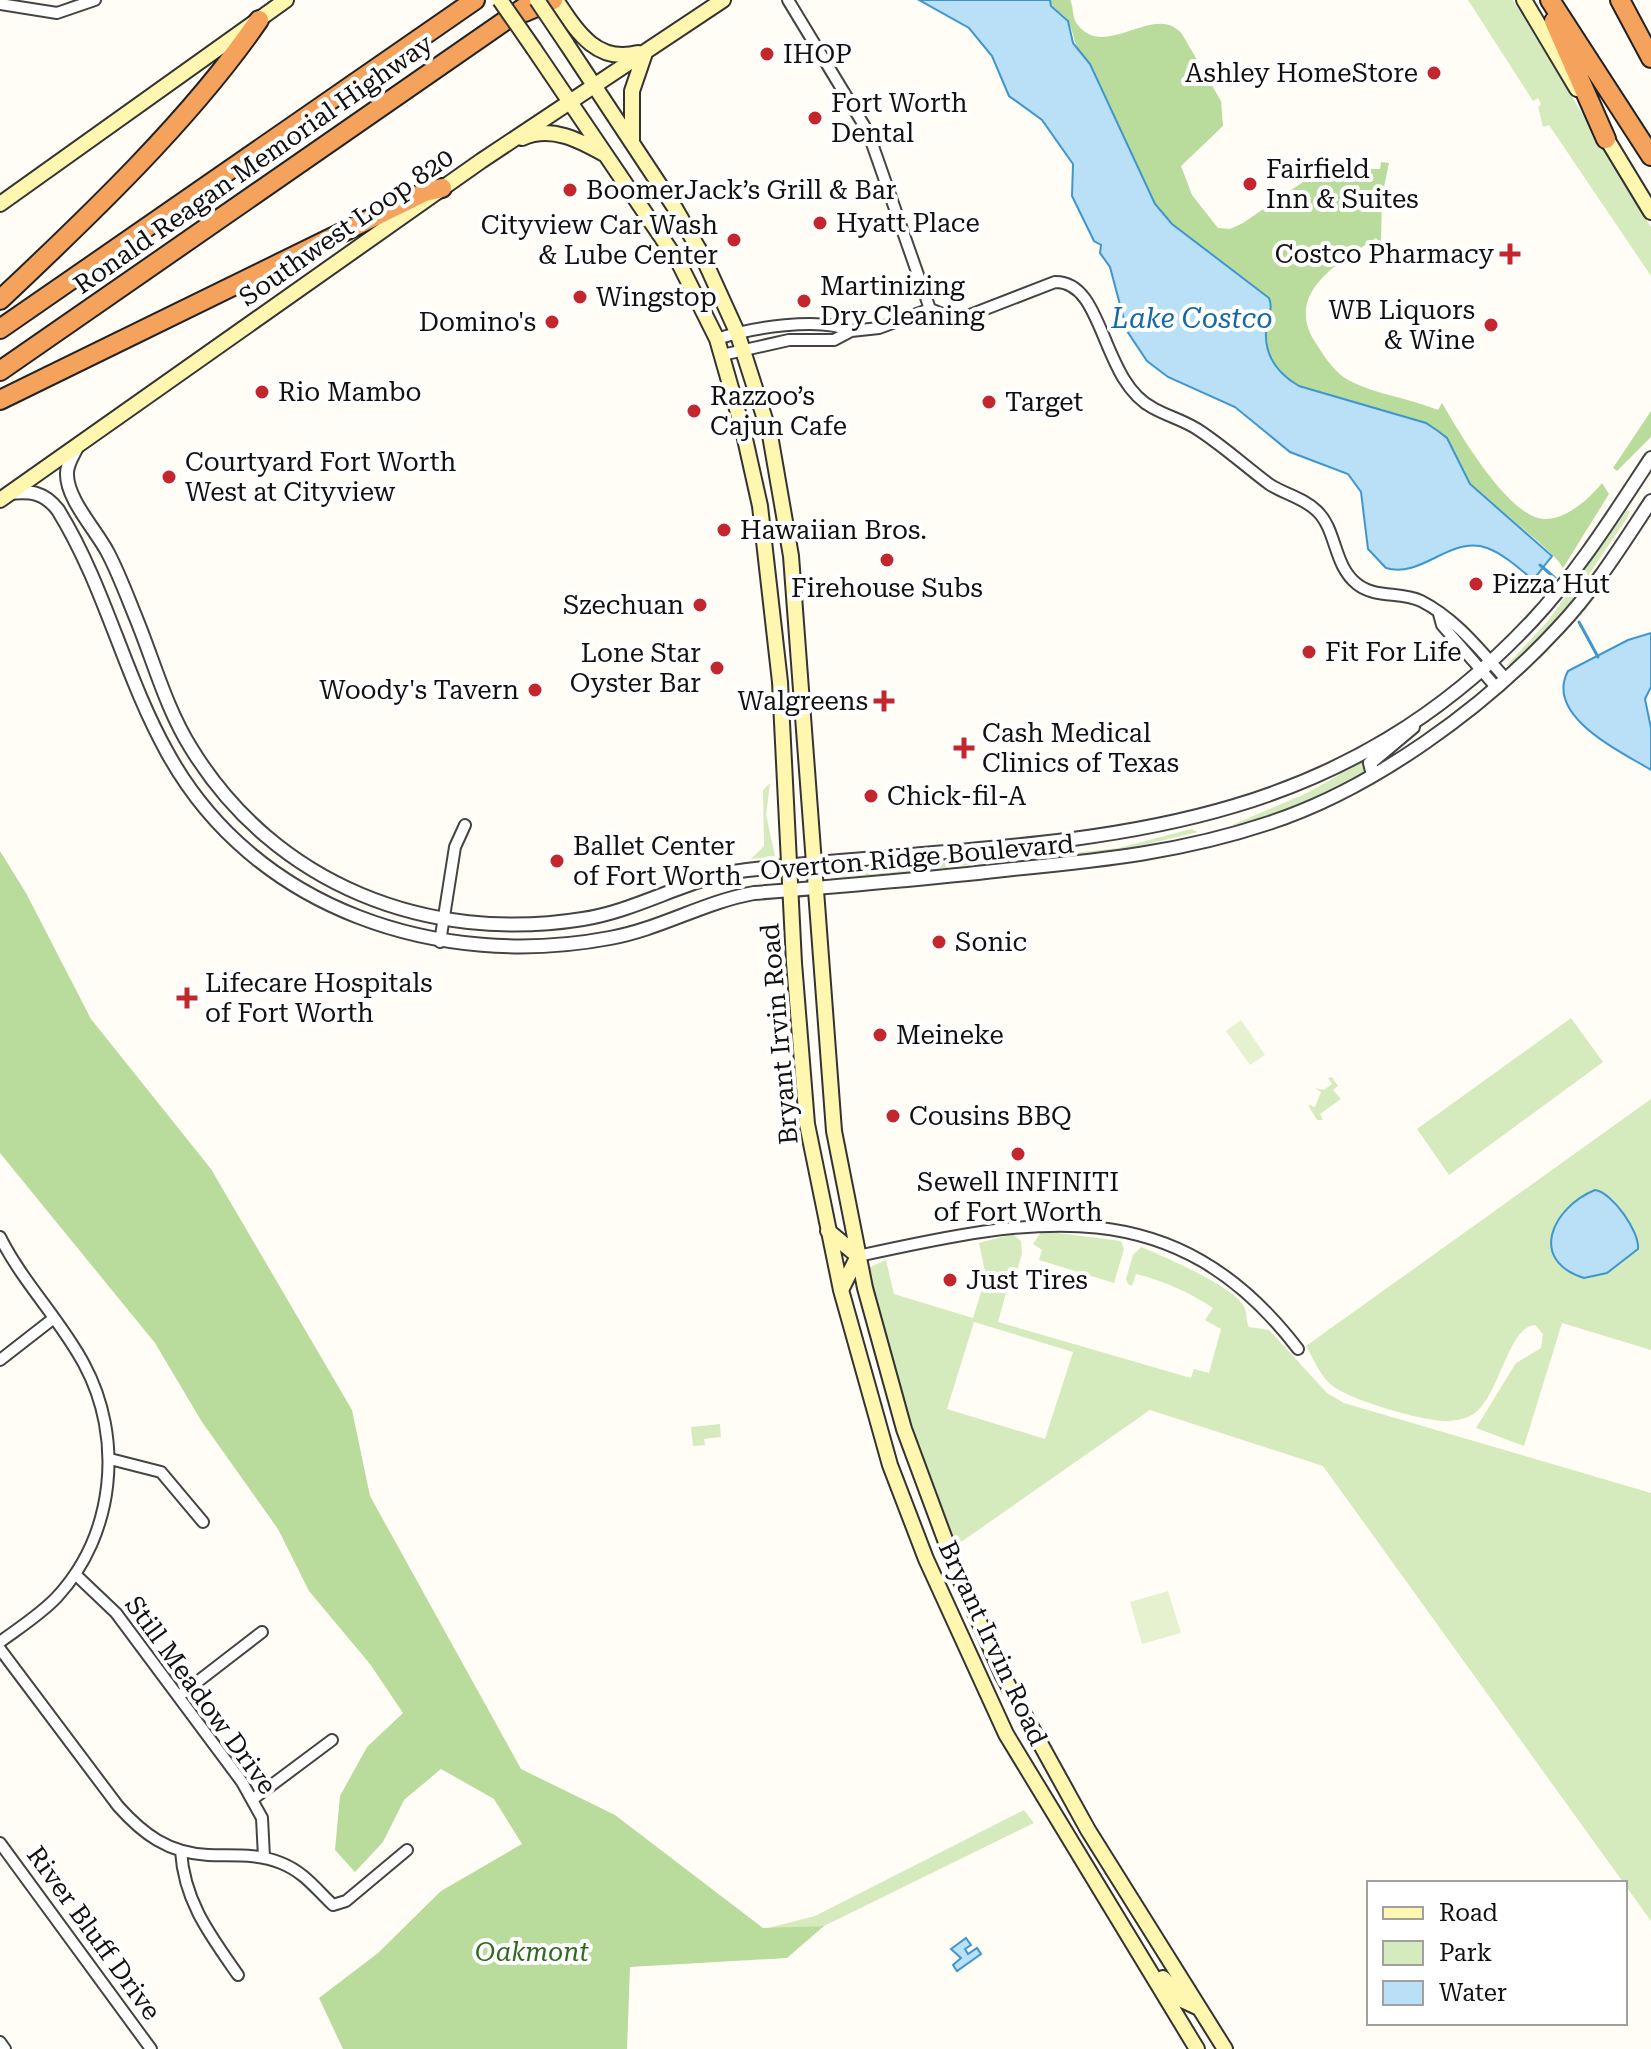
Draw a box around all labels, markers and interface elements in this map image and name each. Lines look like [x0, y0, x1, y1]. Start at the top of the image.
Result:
street label: Ronald Reagan Memorial Highway [68, 28, 439, 300]
place label: IHOP [783, 39, 852, 69]
marker: IHOP [758, 45, 776, 63]
place label: Ashley HomeStore [1185, 58, 1418, 88]
marker: Ashley HomeStore [1425, 64, 1443, 82]
place label: Fort Worth Dental [831, 88, 968, 148]
marker: Fort Worth Dental [806, 109, 824, 127]
street label: Southwest Loop 820 [233, 142, 459, 312]
place label: Fairfield Inn & Suites [1266, 154, 1419, 214]
place label: BoomerJack’s Grill & Bar [586, 175, 897, 205]
marker: Fairfield Inn & Suites [1241, 175, 1259, 193]
marker: BoomerJack’s Grill & Bar [561, 181, 579, 199]
place label: Hyatt Place [836, 208, 980, 238]
place label: Cityview Car Wash & Lube Center [481, 210, 718, 270]
marker: Hyatt Place [811, 214, 829, 232]
marker: Cityview Car Wash & Lube Center [725, 231, 743, 249]
place label: Costco Pharmacy [1275, 239, 1495, 269]
marker: Costco Pharmacy [1501, 245, 1519, 263]
place label: Martinizing Dry Cleaning [820, 271, 985, 331]
place label: Wingstop [596, 282, 717, 312]
marker: Wingstop [571, 288, 589, 306]
marker: Martinizing Dry Cleaning [795, 292, 813, 310]
place label: WB Liquors & Wine [1329, 295, 1475, 355]
water label: Lake Costco [1110, 302, 1273, 335]
place label: Domino's [419, 307, 536, 337]
marker: Domino's [543, 313, 561, 331]
marker: WB Liquors & Wine [1482, 316, 1500, 334]
place label: Rio Mambo [278, 377, 422, 407]
place label: Razzoo’s Cajun Cafe [710, 381, 847, 441]
marker: Rio Mambo [253, 383, 271, 401]
place label: Target [1005, 387, 1083, 417]
marker: Target [980, 393, 998, 411]
marker: Razzoo’s Cajun Cafe [685, 402, 703, 420]
place label: Courtyard Fort Worth West at Cityview [185, 447, 456, 507]
marker: Courtyard Fort Worth West at Cityview [160, 468, 178, 486]
place label: Hawaiian Bros. [740, 515, 927, 545]
marker: Hawaiian Bros. [715, 521, 733, 539]
marker: Firehouse Subs [878, 551, 896, 569]
place label: Pizza Hut [1492, 569, 1610, 599]
place label: Firehouse Subs [791, 573, 983, 603]
marker: Pizza Hut [1467, 575, 1485, 593]
place label: Szechuan [563, 590, 684, 620]
marker: Szechuan [691, 596, 709, 614]
place label: Fit For Life [1325, 637, 1462, 667]
place label: Lone Star Oyster Bar [570, 638, 701, 698]
marker: Fit For Life [1300, 643, 1318, 661]
marker: Lone Star Oyster Bar [708, 659, 726, 677]
place label: Woody's Tavern [319, 675, 519, 705]
marker: Woody's Tavern [526, 681, 544, 699]
place label: Walgreens [738, 686, 868, 716]
marker: Walgreens [875, 692, 893, 710]
place label: Cash Medical Clinics of Texas [982, 718, 1179, 778]
marker: Cash Medical Clinics of Texas [953, 737, 975, 759]
place label: Chick-fil-A [887, 781, 1026, 811]
marker: Chick-fil-A [862, 787, 880, 805]
street label: Overton Ridge Boulevard [759, 828, 1075, 886]
place label: Ballet Center of Fort Worth [573, 831, 742, 891]
marker: Ballet Center of Fort Worth [548, 852, 566, 870]
street label: Bryant Irvin Road [754, 922, 804, 1146]
place label: Sonic [955, 927, 1027, 957]
marker: Sonic [930, 933, 948, 951]
place label: Lifecare Hospitals of Fort Worth [205, 968, 433, 1028]
marker: Lifecare Hospitals of Fort Worth [176, 987, 198, 1009]
place label: Meineke [896, 1020, 1004, 1050]
marker: Meineke [871, 1026, 889, 1044]
place label: Cousins BBQ [909, 1101, 1072, 1131]
marker: Cousins BBQ [884, 1107, 902, 1125]
marker: Sewell INFINITI of Fort Worth [1009, 1145, 1027, 1163]
place label: Sewell INFINITI of Fort Worth [917, 1167, 1119, 1227]
place label: Just Tires [966, 1265, 1088, 1295]
marker: Just Tires [941, 1271, 959, 1289]
street label: Bryant Irvin Road [932, 1536, 1054, 1750]
street label: Still Meadow Drive [119, 1590, 283, 1800]
street label: River Bluff Drive [21, 1840, 167, 2026]
legend [1367, 1881, 1627, 2025]
text: Road [1439, 1899, 1498, 1927]
park label: Oakmont [475, 1937, 589, 1967]
text: Park [1439, 1939, 1492, 1967]
text: Water [1439, 1979, 1507, 2007]

